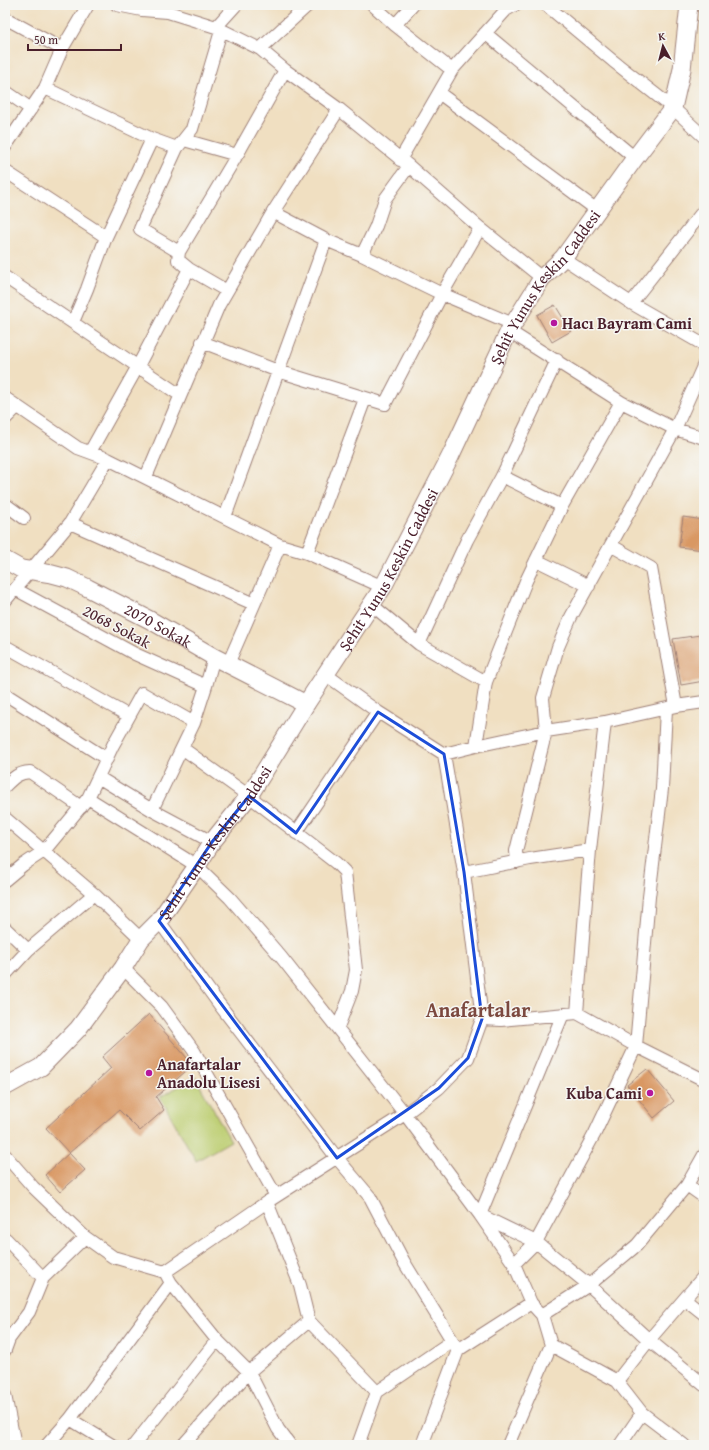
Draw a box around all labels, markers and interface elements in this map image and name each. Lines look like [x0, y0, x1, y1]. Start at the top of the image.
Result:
scale bar [28, 26, 121, 52]
north arrow [643, 26, 683, 66]
text: K [657, 28, 666, 44]
text: 50 m [34, 31, 58, 48]
street label: Şehit Yunus Keskin Caddesi [483, 204, 606, 368]
place label: Hacı Bayram Cami [562, 311, 692, 335]
marker: Hacı Bayram Cami [549, 318, 559, 328]
street label: Şehit Yunus Keskin Caddesi [332, 483, 444, 655]
street label: 2070 Sokak [120, 597, 197, 654]
street label: 2068 Sokak [79, 598, 156, 654]
street label: Şehit Yunus Keskin Caddesi [152, 760, 277, 924]
district label: Anafartalar [426, 995, 530, 1024]
place label: Anafartalar Anadolu Lisesi [157, 1052, 260, 1094]
marker: Anafartalar Anadolu Lisesi [144, 1068, 154, 1078]
place label: Kuba Cami [566, 1081, 642, 1105]
marker: Kuba Cami [645, 1088, 655, 1098]

